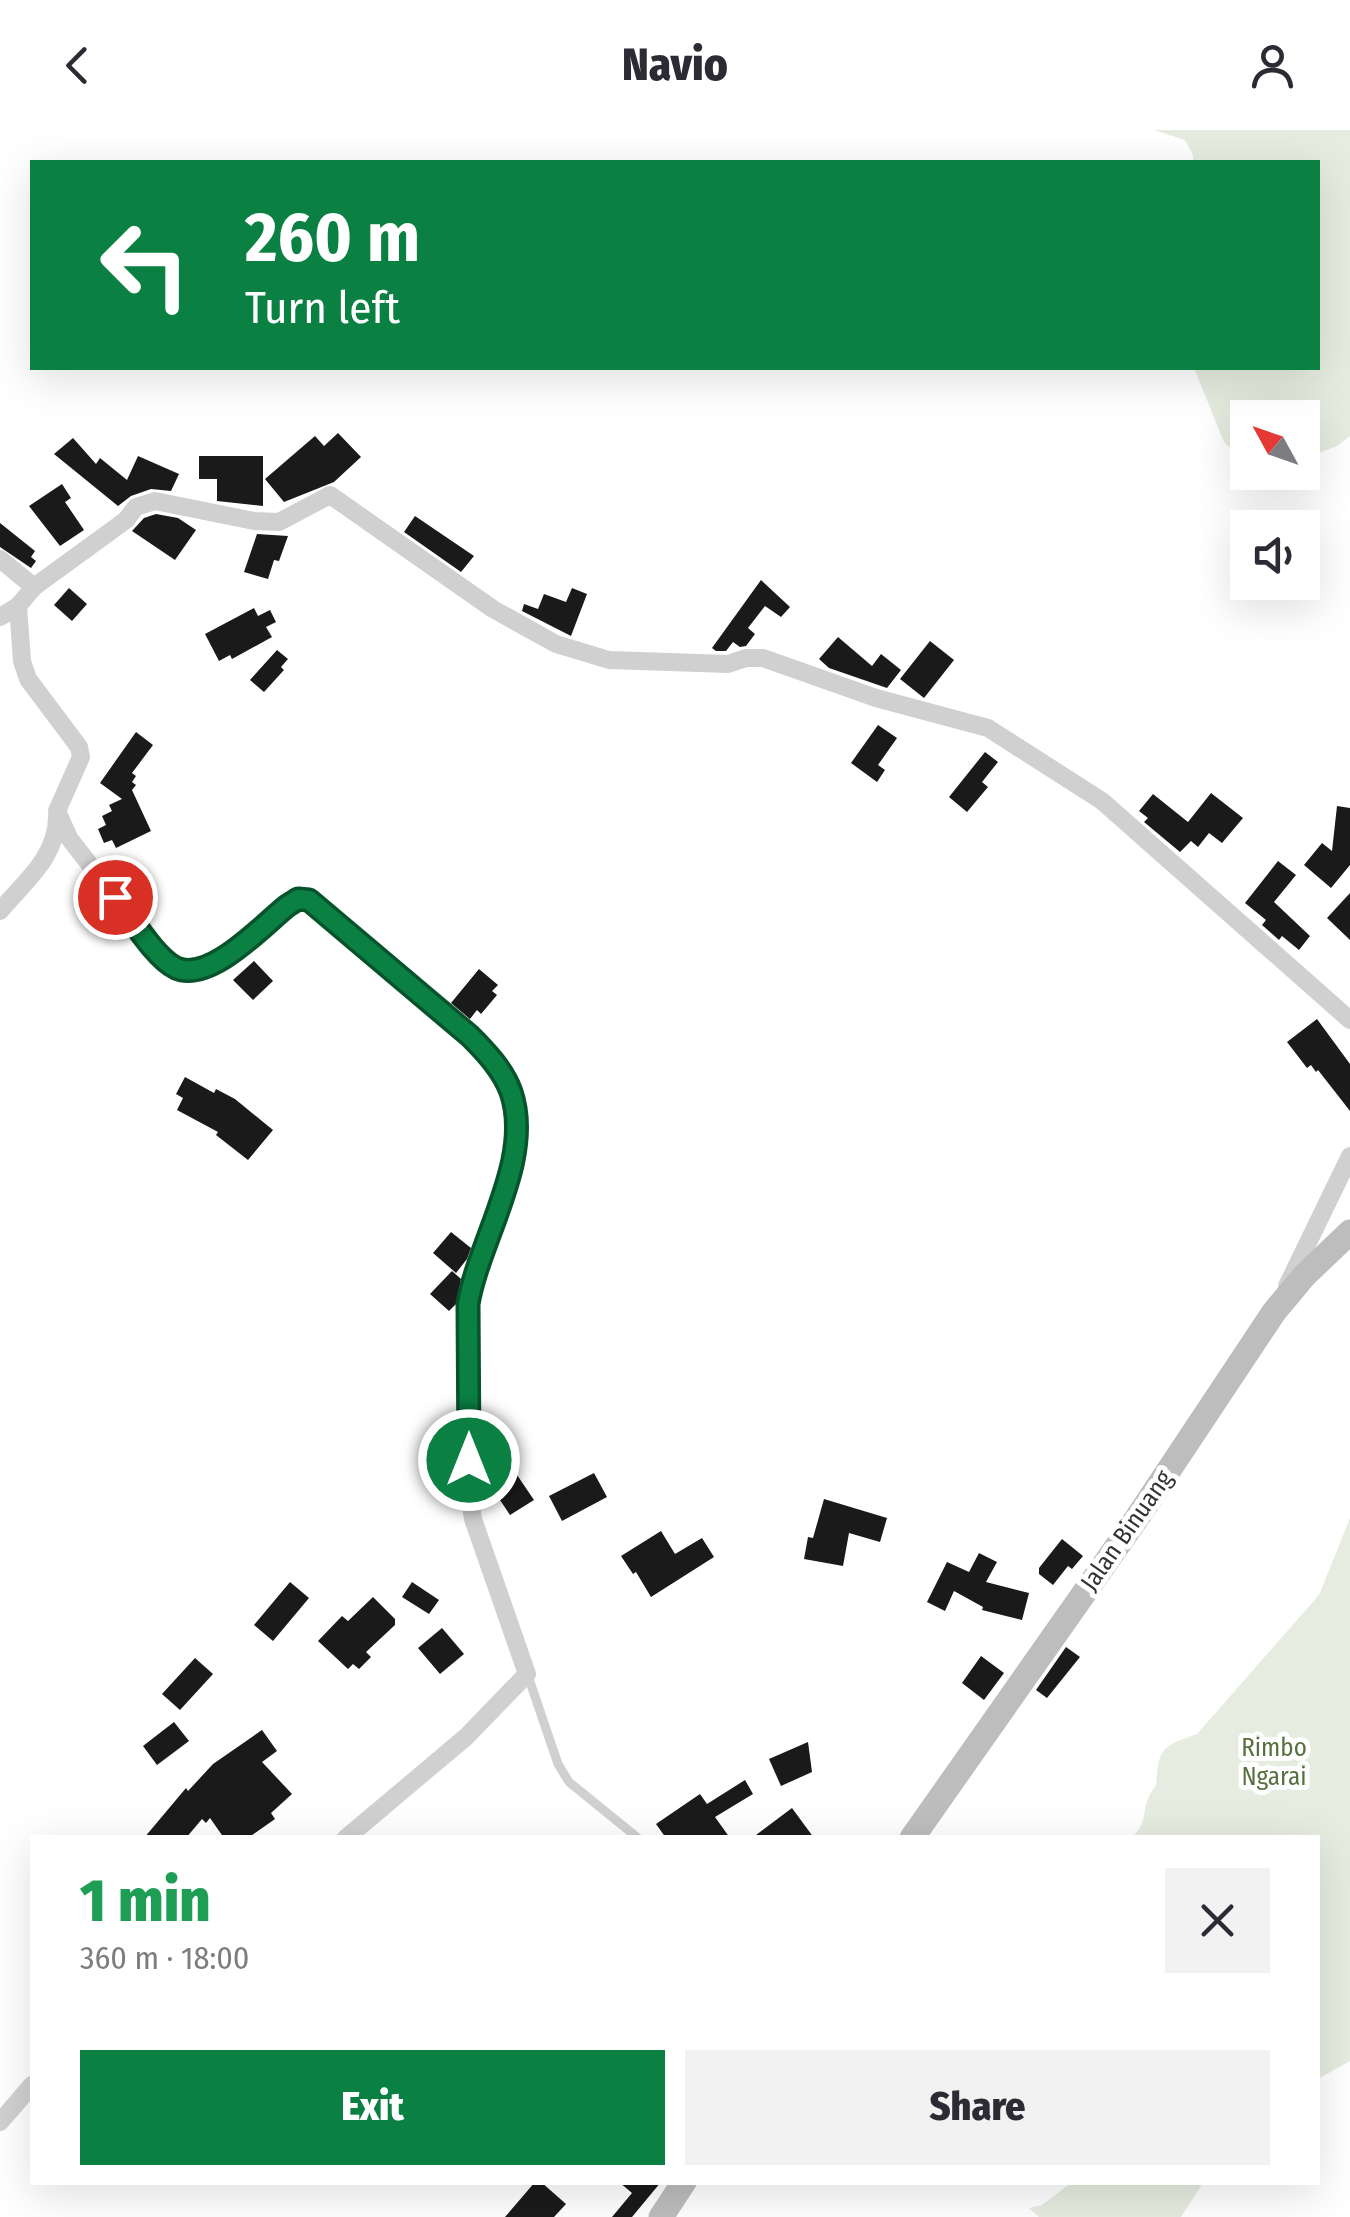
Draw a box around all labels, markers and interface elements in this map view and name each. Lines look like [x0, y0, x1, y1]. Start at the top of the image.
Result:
icon: back [50, 38, 105, 93]
text: Navio [622, 38, 728, 92]
icon: person [1245, 38, 1300, 93]
text: 260 m [245, 196, 420, 280]
icon: left [80, 200, 210, 330]
text: Turn left [245, 281, 400, 335]
north arrow [1230, 400, 1320, 490]
map controls [1230, 400, 1320, 600]
button: sound [1230, 510, 1320, 600]
pin [73, 855, 158, 940]
icon: arrive [88, 870, 143, 925]
position arrow [417, 1408, 521, 1512]
street label: Jalan Binuang [1074, 1464, 1179, 1597]
park label: Rimbo Ngarai [1241, 1733, 1307, 1792]
text: 1 min [80, 1865, 211, 1937]
button: close [1165, 1868, 1270, 1973]
text: 360 m · 18:00 [80, 1939, 250, 1977]
button: Exit [80, 2050, 665, 2165]
button: Share [685, 2050, 1270, 2165]

